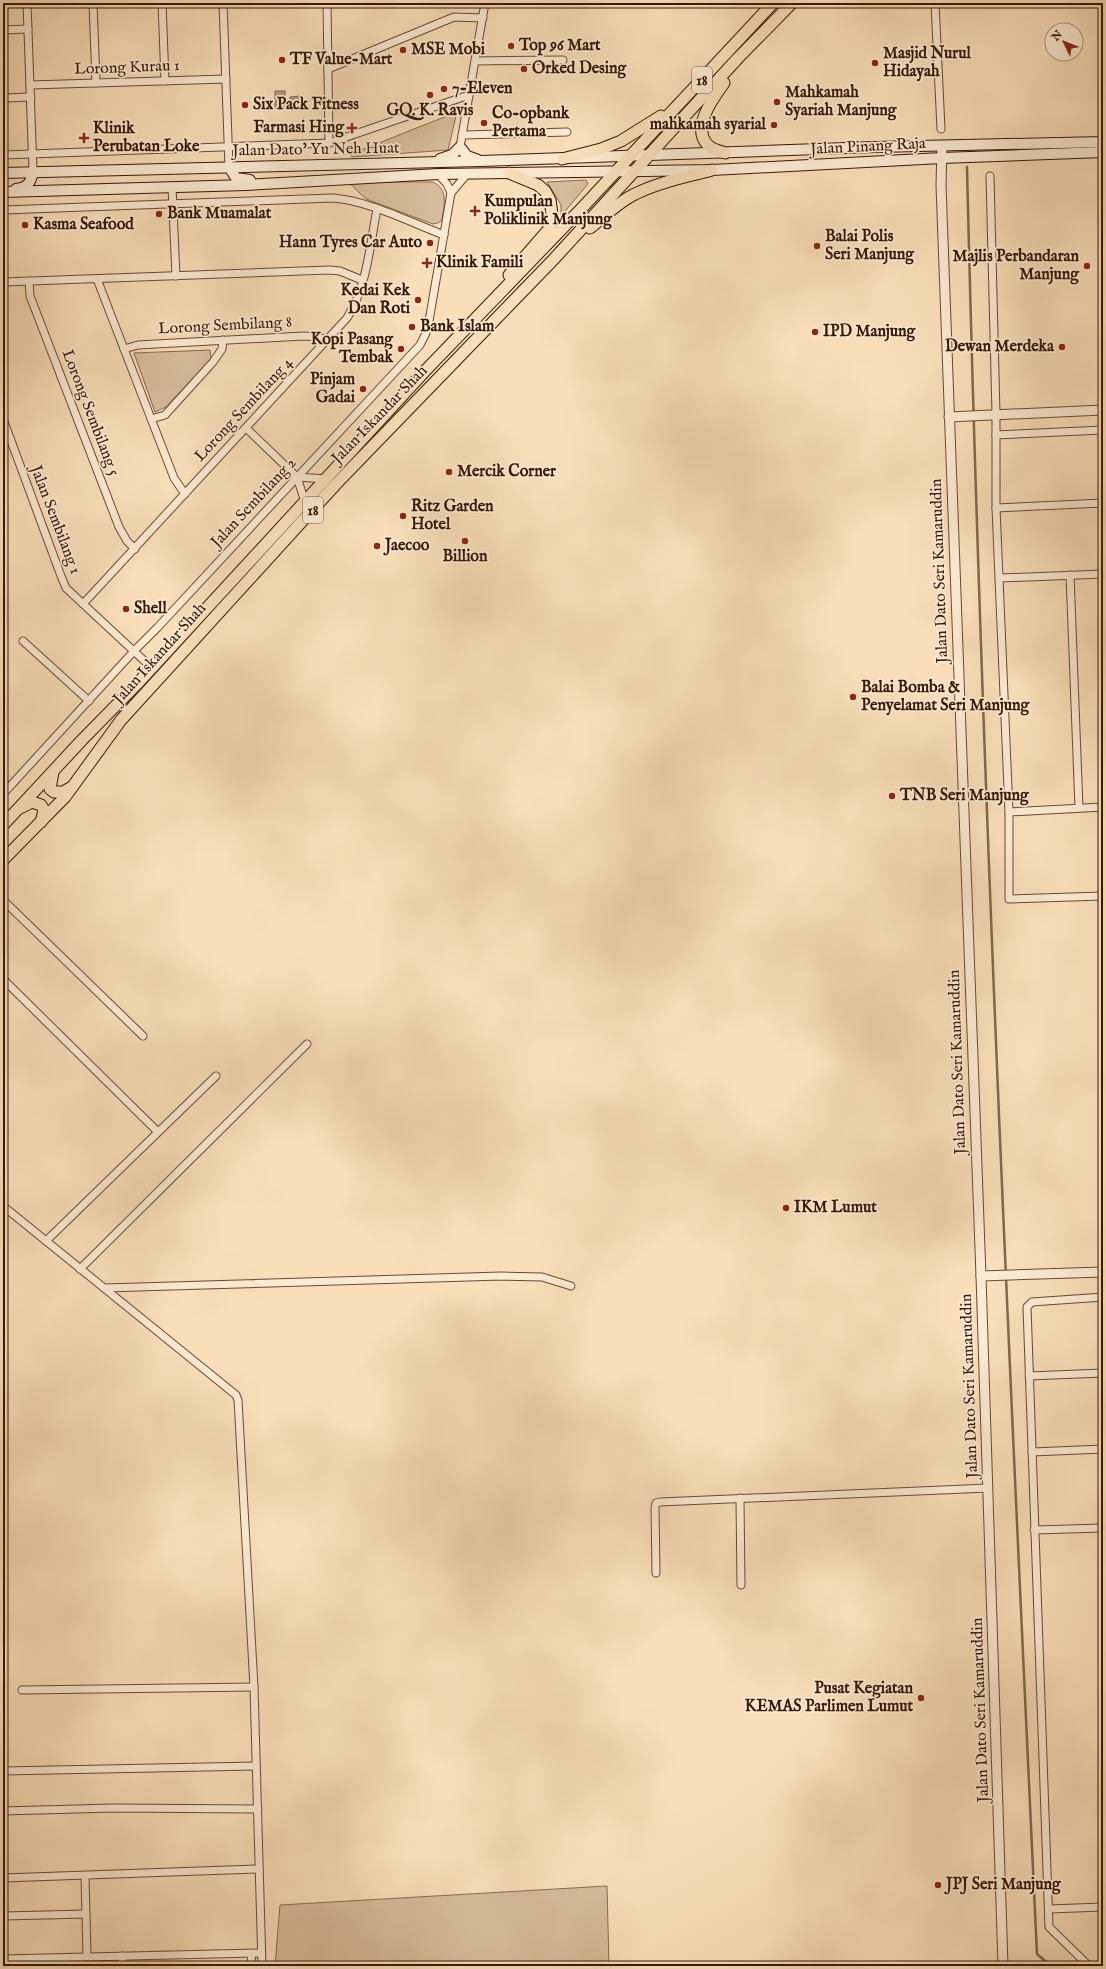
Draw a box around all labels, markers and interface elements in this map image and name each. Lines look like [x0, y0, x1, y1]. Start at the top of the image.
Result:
north arrow [1044, 22, 1084, 62]
text: N [1048, 27, 1066, 45]
place label: Top 96 Mart [518, 36, 601, 56]
place label: MSE Mobi [411, 40, 486, 60]
marker: Top 96 Mart [506, 41, 516, 51]
place label: Masjid Nurul Hidayah [883, 44, 971, 82]
marker: MSE Mobi [398, 45, 408, 55]
place label: TF Value-Mart [289, 50, 393, 70]
marker: TF Value-Mart [277, 55, 287, 65]
street label: Lorong Kurau 1 [74, 56, 180, 80]
marker: Masjid Nurul Hidayah [870, 58, 880, 68]
place label: Orked Desing [532, 59, 628, 79]
marker: Orked Desing [519, 64, 529, 74]
road number: 18 [692, 67, 712, 93]
place label: 7-Eleven [452, 79, 513, 99]
place label: Mahkamah Syariah Manjung [785, 83, 898, 121]
marker: 7-Eleven [439, 84, 449, 94]
marker: GQ. K. Ravis [425, 90, 435, 100]
place label: Six Pack Fitness [253, 95, 359, 115]
marker: Mahkamah Syariah Manjung [772, 97, 782, 107]
marker: Six Pack Fitness [240, 100, 250, 110]
place label: GQ. K. Ravis [387, 101, 474, 121]
place label: Co-opbank Pertama [492, 104, 570, 142]
place label: mahkamah syarial [650, 115, 767, 135]
place label: Farmasi Hing [253, 118, 345, 138]
marker: Co-opbank Pertama [479, 118, 489, 128]
place label: Klinik Perubatan Loke [93, 119, 200, 157]
marker: mahkamah syarial [769, 120, 779, 130]
marker: Farmasi Hing [347, 123, 357, 133]
marker: Klinik Perubatan Loke [78, 132, 90, 144]
street label: Jalan Pinang Raja [808, 134, 926, 160]
street label: Jalan Dato' Yu Neh Huat [230, 139, 400, 161]
place label: Kumpulan Poliklinik Manjung [484, 192, 613, 230]
place label: Bank Muamalat [167, 204, 272, 224]
marker: Kumpulan Poliklinik Manjung [469, 205, 481, 217]
marker: Bank Muamalat [154, 209, 164, 219]
place label: Kasma Seafood [33, 215, 134, 235]
marker: Kasma Seafood [20, 220, 30, 230]
place label: Balai Polis Seri Manjung [825, 227, 915, 265]
place label: Hann Tyres Car Auto [279, 233, 422, 253]
marker: Hann Tyres Car Auto [425, 238, 435, 248]
marker: Balai Polis Seri Manjung [812, 241, 822, 251]
place label: Majlis Perbandaran Manjung [952, 247, 1080, 285]
place label: Klinik Famili [436, 253, 524, 273]
marker: Klinik Famili [421, 257, 433, 269]
marker: Majlis Perbandaran Manjung [1082, 261, 1092, 271]
place label: Kedai Kek Dan Roti [340, 281, 411, 319]
marker: Kedai Kek Dan Roti [413, 295, 423, 305]
street label: Lorong Sembilang 8 [157, 313, 293, 339]
place label: Bank Islam [420, 317, 495, 337]
marker: Bank Islam [407, 322, 417, 332]
place label: IPD Manjung [823, 322, 917, 342]
marker: IPD Manjung [810, 327, 820, 337]
place label: Kopi Pasang Tembak [311, 330, 394, 368]
place label: Dewan Merdeka [945, 337, 1055, 357]
marker: Dewan Merdeka [1057, 342, 1067, 352]
marker: Kopi Pasang Tembak [396, 344, 406, 354]
street label: Lorong Sembilang 5 [57, 347, 123, 479]
street label: Lorong Sembilang 4 [190, 353, 298, 466]
street label: Jalan Iskandar Shah [326, 361, 433, 470]
place label: Pinjam Gadai [310, 370, 356, 408]
marker: Pinjam Gadai [358, 384, 368, 394]
street label: Jalan Sembilang 2 [206, 454, 301, 554]
street label: Jalan Sembilang 1 [24, 461, 85, 577]
place label: Mercik Corner [457, 462, 556, 482]
marker: Mercik Corner [444, 467, 454, 477]
street label: Jalan Dato Seri Kamaruddin [927, 478, 953, 666]
road number: 18 [303, 497, 323, 523]
place label: Ritz Garden Hotel [411, 497, 494, 535]
marker: Ritz Garden Hotel [398, 511, 408, 521]
place label: Jaecoo [383, 536, 430, 556]
marker: Billion [460, 536, 470, 546]
marker: Jaecoo [372, 541, 382, 551]
place label: Billion [443, 547, 488, 567]
street label: Jalan Iskandar Shah [108, 599, 211, 710]
place label: Shell [134, 599, 167, 619]
marker: Shell [121, 604, 131, 614]
place label: Balai Bomba & Penyelamat Seri Manjung [861, 678, 1031, 716]
marker: Balai Bomba & Penyelamat Seri Manjung [848, 692, 858, 702]
place label: TNB Seri Manjung [899, 786, 1030, 806]
marker: TNB Seri Manjung [887, 791, 897, 801]
street label: Jalan Dato Seri Kamaruddin [945, 969, 971, 1157]
place label: IKM Lumut [794, 1198, 877, 1218]
marker: IKM Lumut [781, 1203, 791, 1213]
street label: Jalan Dato Seri Kamaruddin [957, 1293, 983, 1481]
street label: Jalan Dato Seri Kamaruddin [968, 1617, 994, 1805]
place label: Pusat Kegiatan KEMAS Parlimen Lumut [745, 1679, 914, 1717]
marker: Pusat Kegiatan KEMAS Parlimen Lumut [916, 1693, 926, 1703]
place label: JPJ Seri Manjung [944, 1875, 1062, 1895]
marker: JPJ Seri Manjung [933, 1880, 943, 1890]

